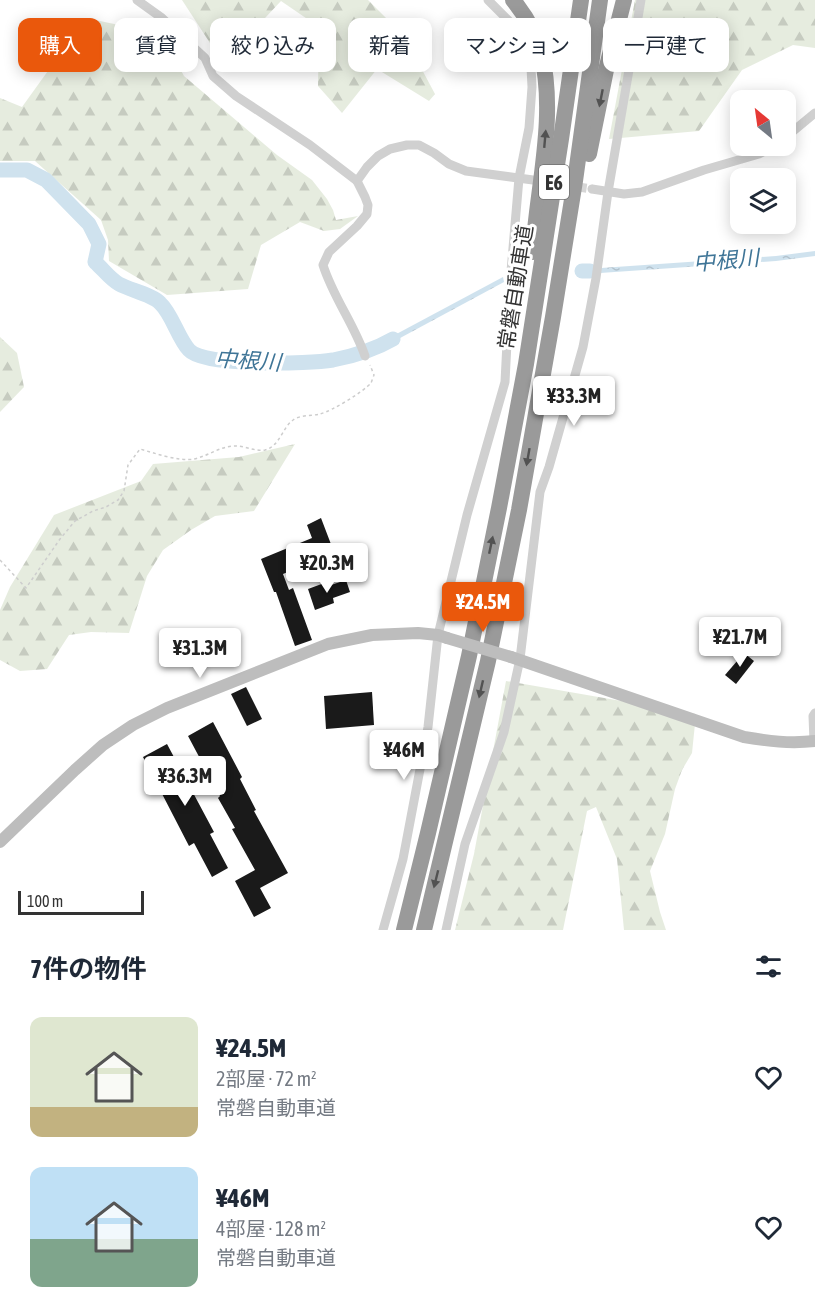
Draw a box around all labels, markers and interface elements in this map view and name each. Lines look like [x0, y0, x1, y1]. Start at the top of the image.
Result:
chip: 購入 [18, 18, 102, 72]
chip: 賃貸 [114, 18, 198, 72]
chip: 絞り込み [210, 18, 336, 72]
chip: 新着 [348, 18, 432, 72]
chip: マンション [444, 18, 591, 72]
chip: 一戸建て [603, 18, 729, 72]
one-way arrow [596, 88, 605, 107]
north arrow [730, 90, 796, 156]
map controls [730, 90, 796, 234]
one-way arrow [540, 129, 550, 148]
road number: E6 [539, 165, 569, 199]
button: layers [730, 168, 796, 234]
street label: 常磐自動車道 [493, 223, 537, 351]
water label: 中根川 [692, 244, 762, 276]
water label: 中根川 [214, 345, 284, 375]
pin: ¥33.3M [525, 376, 623, 427]
text: ¥33.3M [547, 384, 601, 407]
one-way arrow [523, 448, 532, 467]
one-way arrow [487, 536, 497, 555]
pin: ¥20.3M [278, 543, 376, 594]
text: ¥20.3M [300, 551, 354, 574]
pin: ¥24.5M [434, 582, 532, 633]
text: ¥24.5M [456, 590, 510, 613]
pin: ¥21.7M [691, 617, 789, 668]
text: ¥21.7M [713, 625, 767, 648]
pin: ¥31.3M [151, 628, 249, 679]
text: ¥31.3M [173, 636, 227, 659]
one-way arrow [476, 680, 486, 698]
pin: ¥46M [368, 730, 440, 781]
text: ¥46M [383, 738, 425, 761]
pin: ¥36.3M [136, 756, 234, 807]
text: ¥36.3M [158, 764, 212, 787]
one-way arrow [431, 870, 441, 888]
scale bar [18, 888, 144, 916]
text: 100 m [27, 892, 63, 910]
icon: filters [752, 950, 785, 983]
text: 7件の物件 [30, 954, 146, 984]
text: ¥24.5M [216, 1033, 286, 1063]
icon: home [78, 1041, 150, 1113]
icon: heart [752, 1061, 785, 1094]
text: 2部屋 · 72 m² [216, 1067, 317, 1090]
text: 常磐自動車道 [216, 1096, 336, 1119]
text: ¥46M [216, 1183, 269, 1213]
icon: home [78, 1191, 150, 1263]
icon: heart [752, 1211, 785, 1244]
text: 4部屋 · 128 m² [216, 1217, 326, 1240]
text: 常磐自動車道 [216, 1246, 336, 1269]

